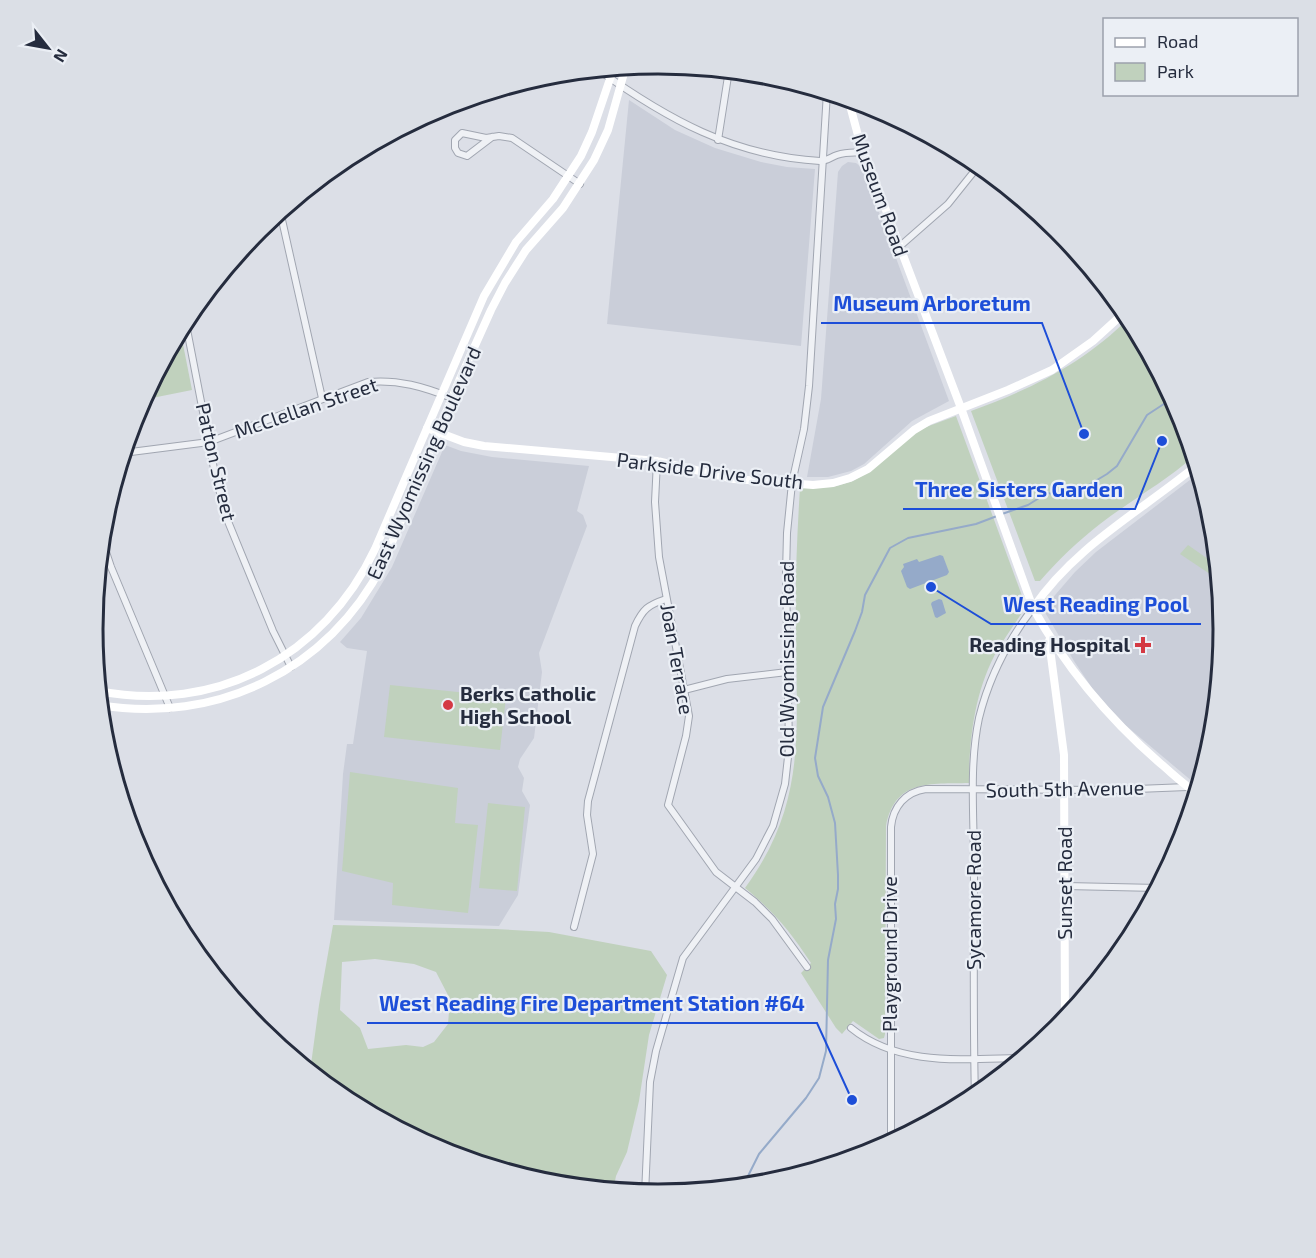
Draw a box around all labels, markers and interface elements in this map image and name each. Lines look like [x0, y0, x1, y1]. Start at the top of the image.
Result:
north arrow [18, 18, 78, 78]
legend [1103, 18, 1298, 96]
text: Road [1157, 30, 1198, 52]
text: N [50, 46, 72, 66]
text: Park [1157, 60, 1194, 82]
street label: Museum Road [848, 130, 914, 260]
callout: Museum Arboretum [821, 284, 1042, 323]
text: Museum Arboretum [833, 290, 1031, 315]
street label: East Wyomissing Boulevard [361, 342, 485, 583]
street label: McClellan Street [231, 371, 381, 443]
street label: Patton Street [192, 400, 242, 524]
street label: Parkside Drive South [615, 447, 805, 493]
callout: Three Sisters Garden [903, 470, 1135, 509]
text: Three Sisters Garden [915, 476, 1123, 501]
street label: Old Wyomissing Road [774, 561, 798, 757]
callout: West Reading Pool [991, 585, 1201, 624]
text: West Reading Pool [1003, 591, 1189, 616]
street label: Joan Terrace [656, 601, 700, 716]
place label: Reading Hospital [969, 632, 1130, 656]
marker: Reading Hospital [1134, 636, 1152, 654]
place label: Berks Catholic High School [460, 681, 596, 728]
marker: Berks Catholic High School [441, 698, 455, 712]
street label: South 5th Avenue [985, 775, 1145, 801]
street label: Sunset Road [1052, 826, 1076, 940]
street label: Sycamore Road [961, 830, 985, 970]
street label: Playground Drive [877, 876, 901, 1032]
callout: West Reading Fire Department Station #64 [367, 984, 817, 1023]
text: West Reading Fire Department Station #64 [379, 990, 805, 1015]

